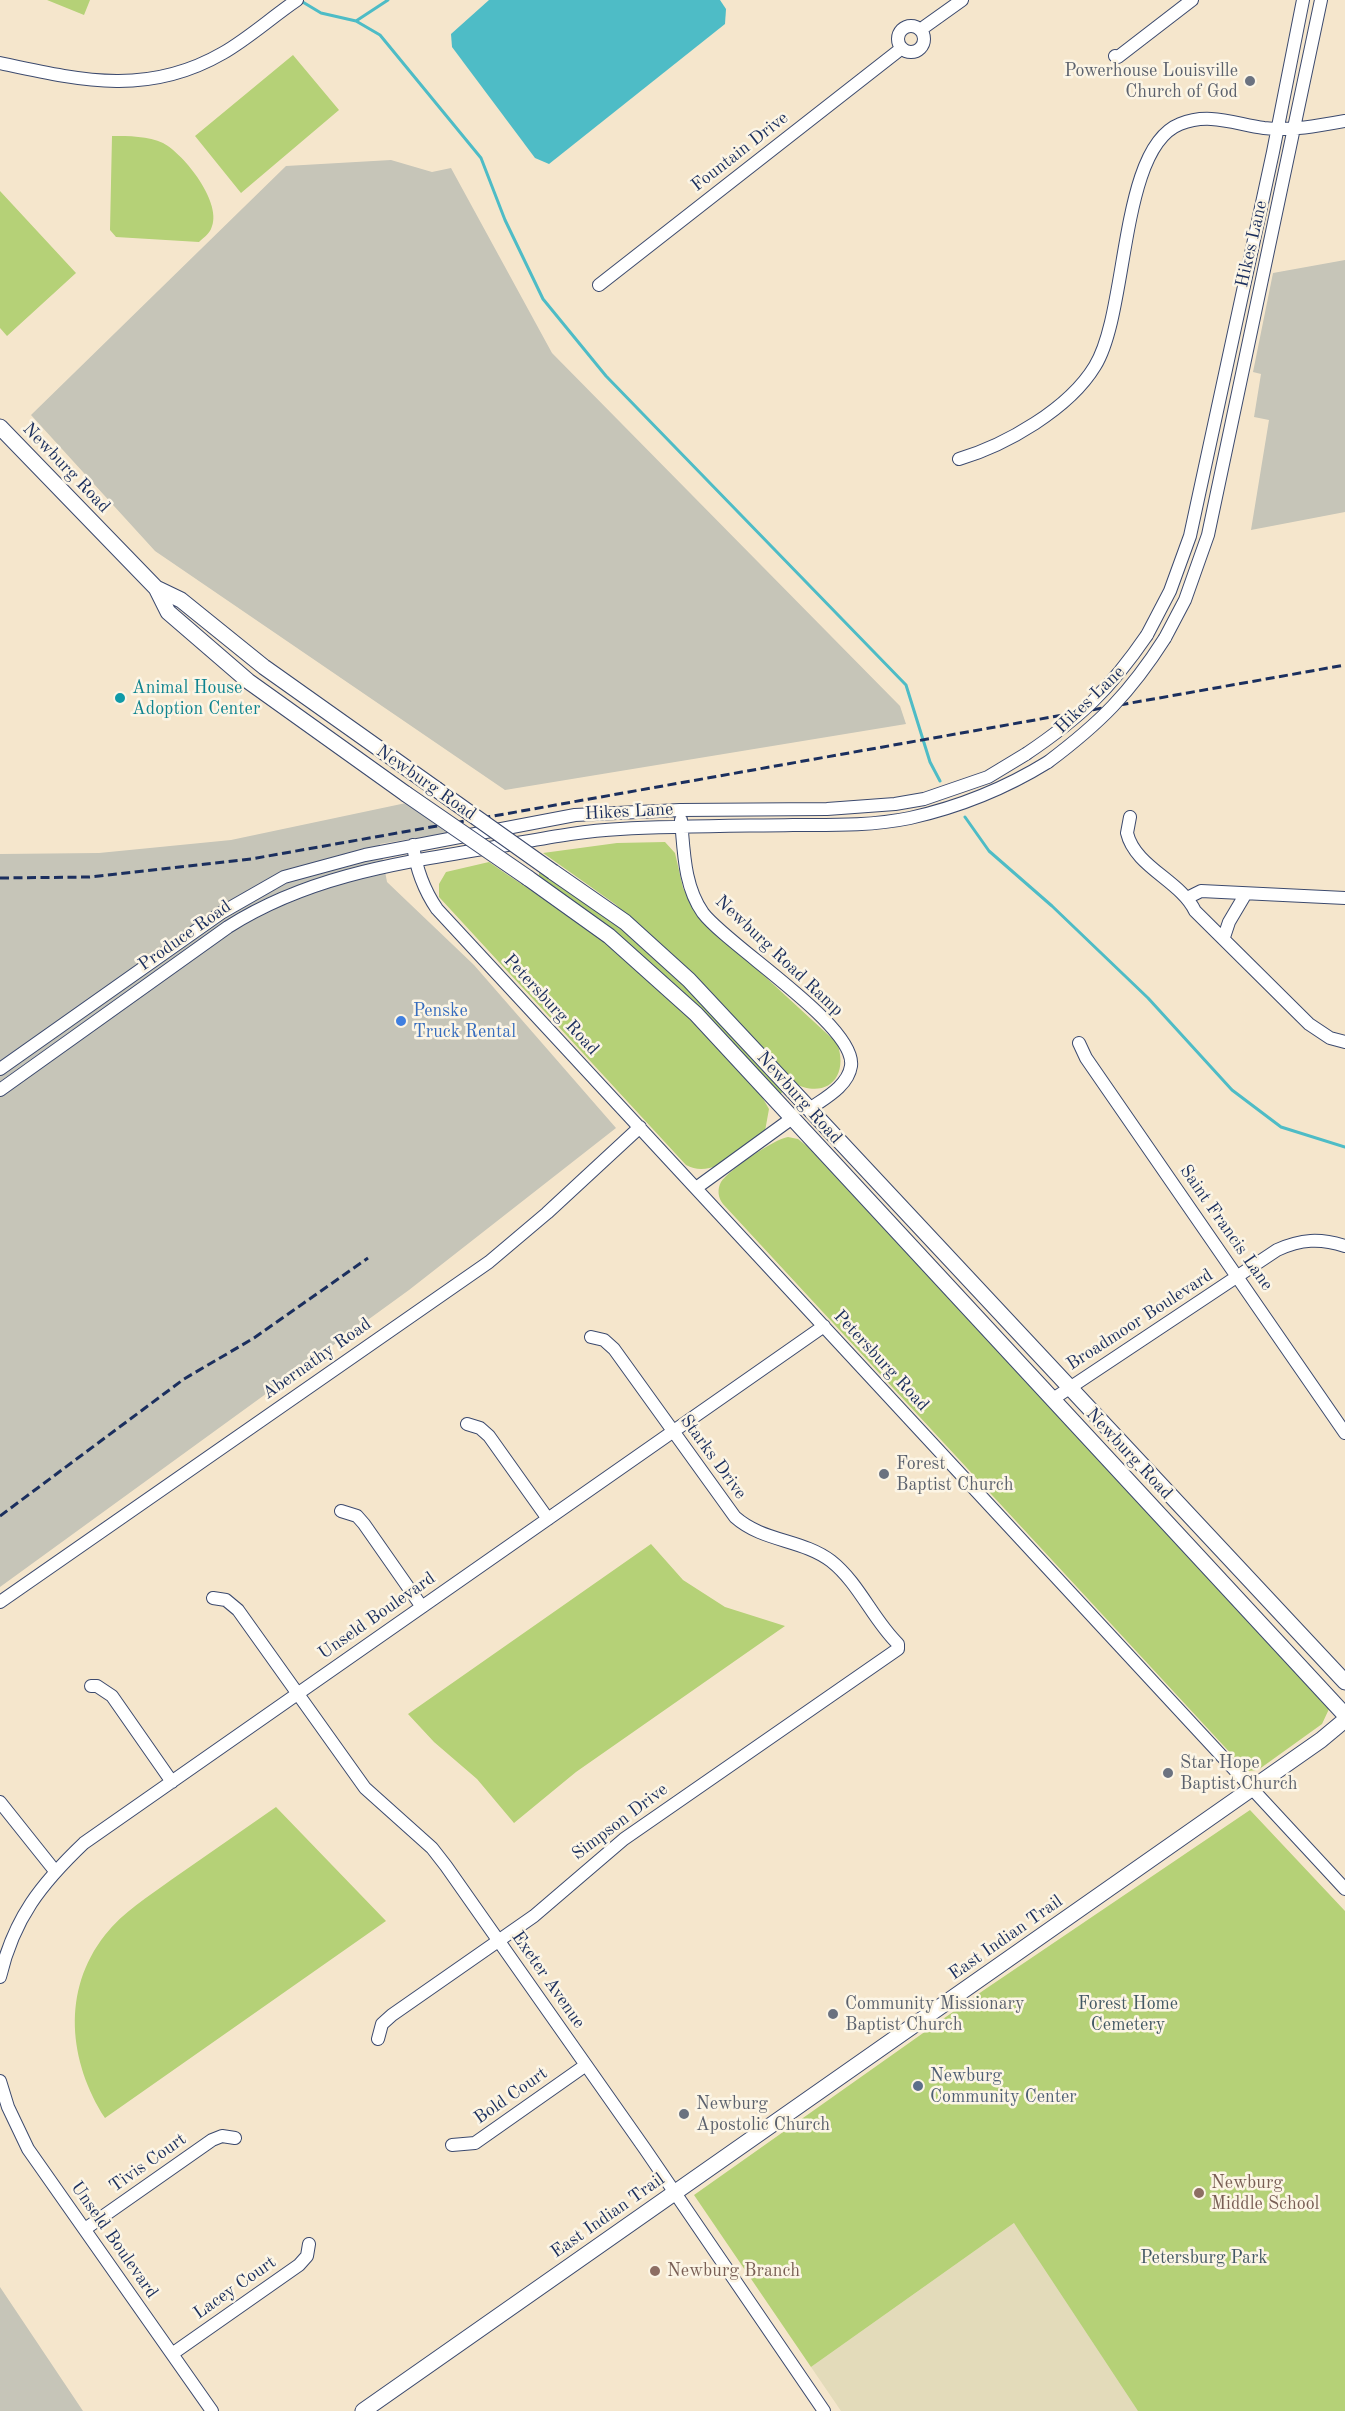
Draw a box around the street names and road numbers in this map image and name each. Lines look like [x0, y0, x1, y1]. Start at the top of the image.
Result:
street label: Fountain Drive [687, 107, 793, 197]
street label: Hikes Lane [1232, 198, 1272, 290]
street label: Newburg Road [18, 418, 114, 518]
street label: Hikes Lane [1051, 661, 1129, 739]
street label: Newburg Road [372, 741, 480, 825]
street label: Hikes Lane [584, 799, 674, 825]
street label: Newburg Road Ramp [710, 891, 848, 1021]
street label: Produce Road [134, 896, 236, 976]
street label: Petersburg Road [499, 950, 603, 1060]
street label: Newburg Road [752, 1047, 846, 1149]
street label: Saint Francis Lane [1175, 1161, 1277, 1295]
street label: Broadmoor Boulevard [1063, 1265, 1217, 1375]
street label: Petersburg Road [829, 1306, 933, 1416]
street label: Abernathy Road [258, 1313, 376, 1405]
street label: Newburg Road [1081, 1404, 1177, 1504]
street label: Starks Drive [675, 1411, 751, 1503]
street label: Unseld Boulevard [314, 1568, 440, 1664]
street label: Simpson Drive [568, 1779, 672, 1865]
street label: East Indian Trail [945, 1891, 1067, 1985]
street label: Exeter Avenue [507, 1927, 589, 2033]
street label: Bold Court [470, 2063, 552, 2129]
street label: Tivis Court [105, 2129, 191, 2197]
street label: East Indian Trail [547, 2169, 669, 2263]
street label: Unseld Boulevard [66, 2177, 162, 2303]
street label: Lacey Court [190, 2252, 280, 2324]

